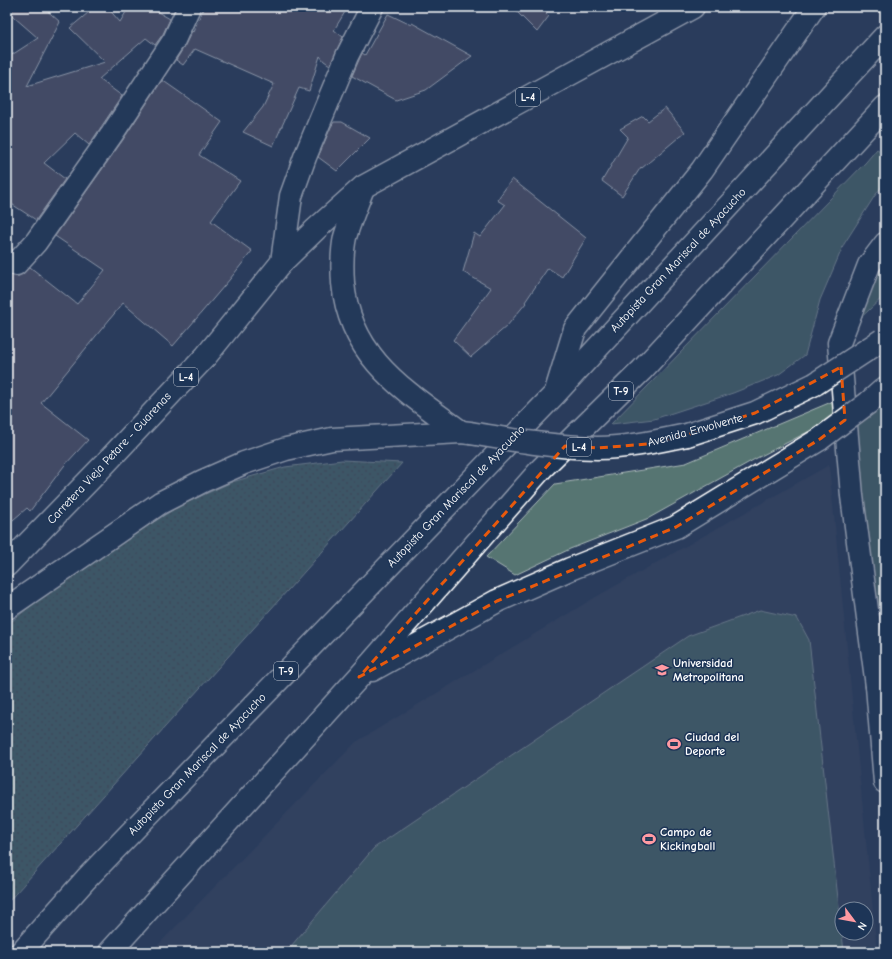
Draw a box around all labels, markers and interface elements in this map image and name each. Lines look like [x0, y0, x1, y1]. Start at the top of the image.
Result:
road number: L-4 [516, 88, 540, 106]
street label: Autopista Gran Mariscal de Ayacucho [607, 185, 749, 335]
road number: L-4 [174, 368, 198, 386]
road number: T-9 [609, 382, 633, 400]
street label: Carretera Vieja Petare - Guarenas [44, 389, 174, 527]
street label: Avenida Envolvente [646, 411, 744, 449]
street label: Autopista Gran Mariscal de Ayacucho [384, 422, 528, 570]
road number: L-4 [567, 438, 591, 456]
place label: Universidad Metropolitana [673, 656, 744, 684]
road number: T-9 [274, 662, 298, 680]
school or university icon: Universidad Metropolitana [654, 662, 670, 678]
street label: Autopista Gran Mariscal de Ayacucho [125, 690, 269, 838]
place label: Ciudad del Deporte [685, 730, 739, 758]
sports icon: Ciudad del Deporte [666, 736, 682, 752]
place label: Campo de Kickingball [660, 825, 715, 853]
sports icon: Campo de Kickingball [641, 831, 657, 847]
north arrow [834, 901, 874, 941]
text: N [855, 920, 869, 933]

